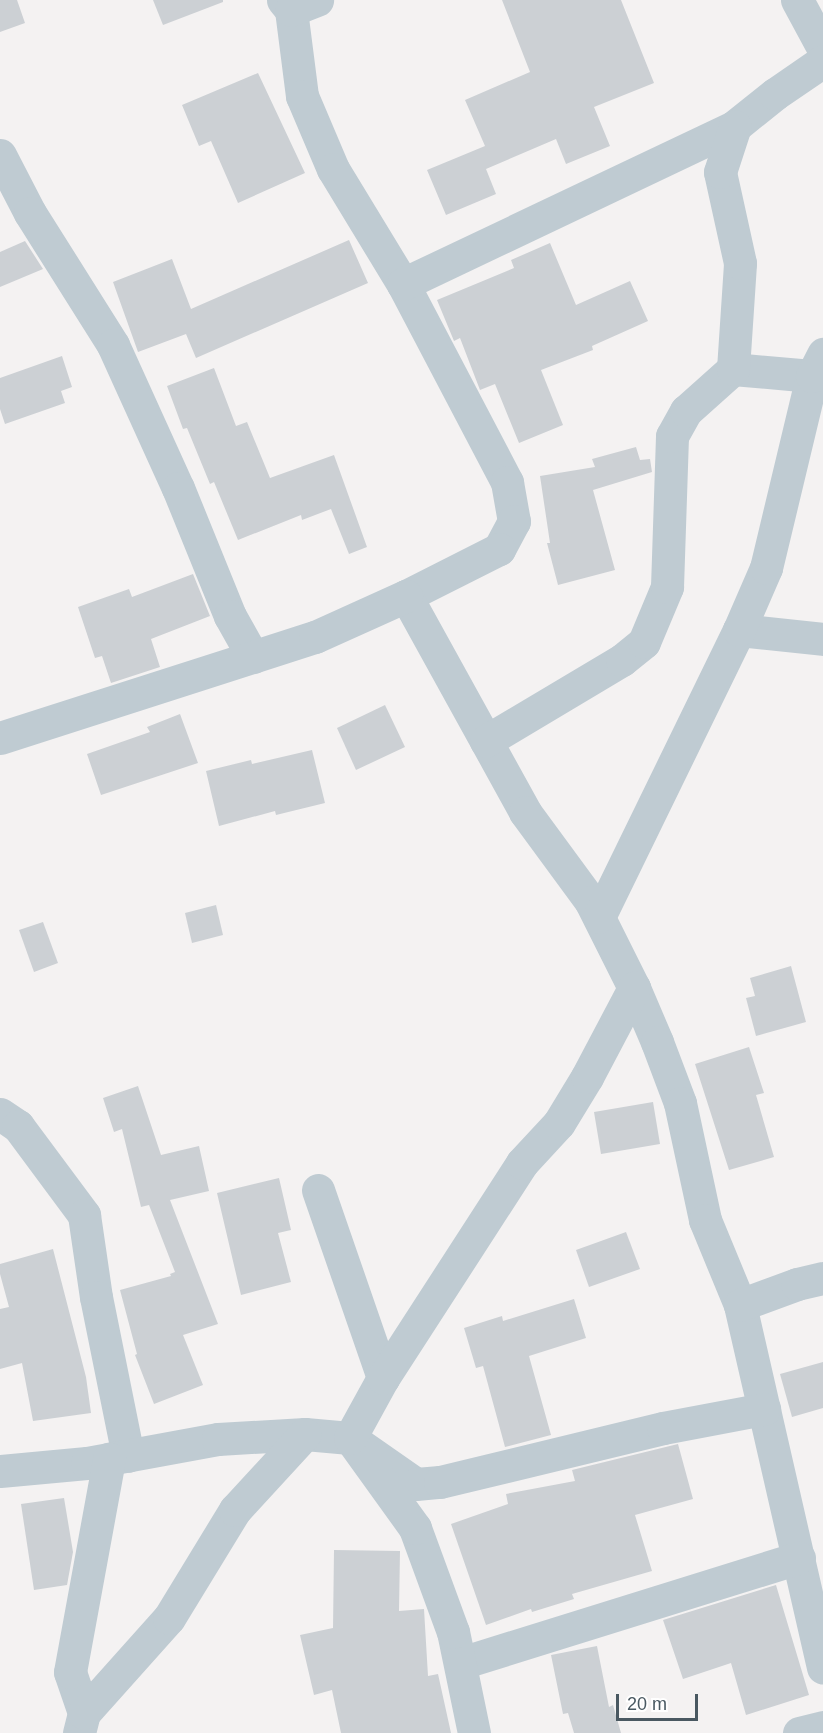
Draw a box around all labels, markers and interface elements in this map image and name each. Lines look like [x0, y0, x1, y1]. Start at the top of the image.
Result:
scale bar [619, 1682, 702, 1720]
text: 20 m [627, 1694, 667, 1714]

